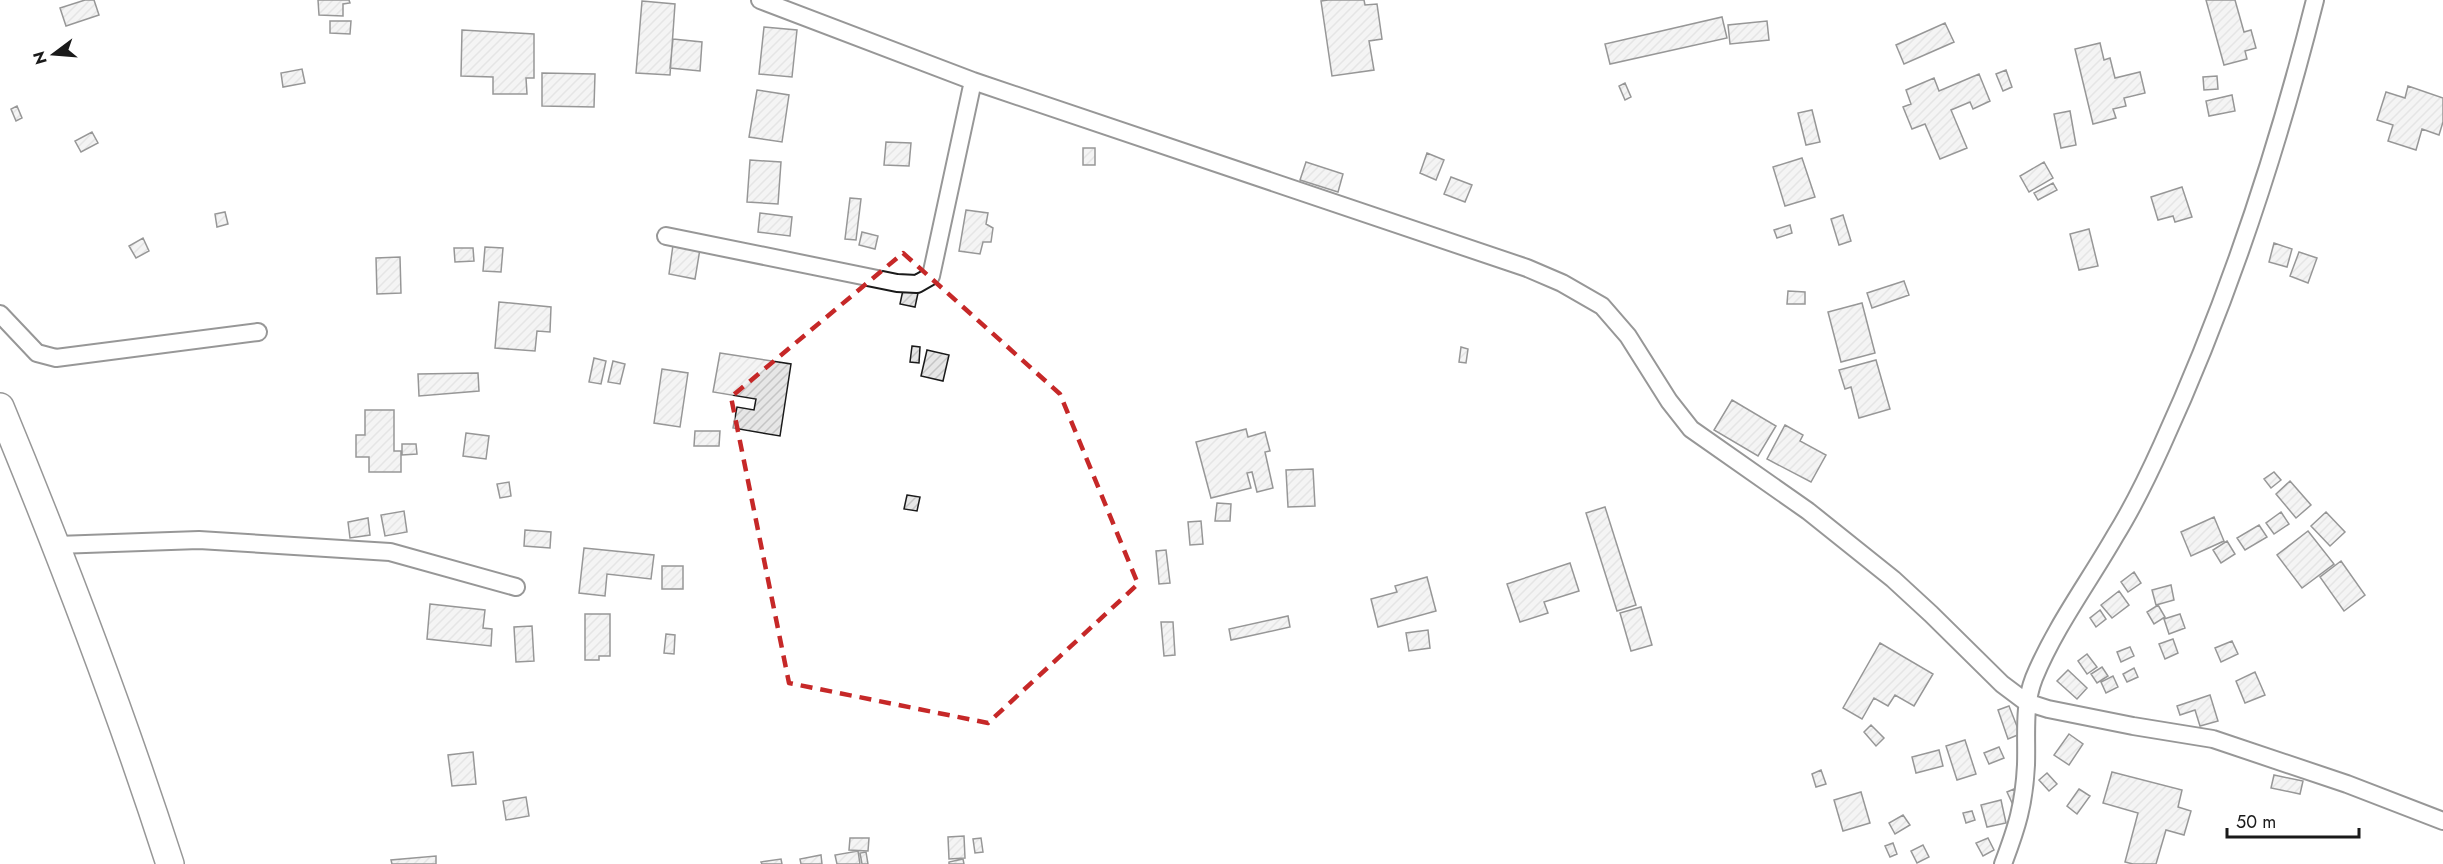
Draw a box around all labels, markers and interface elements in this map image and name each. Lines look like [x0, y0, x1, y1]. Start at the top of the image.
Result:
north arrow [24, 24, 84, 84]
text: N [27, 49, 53, 67]
scale bar [2227, 801, 2359, 839]
text: 50 m [2236, 809, 2276, 835]

